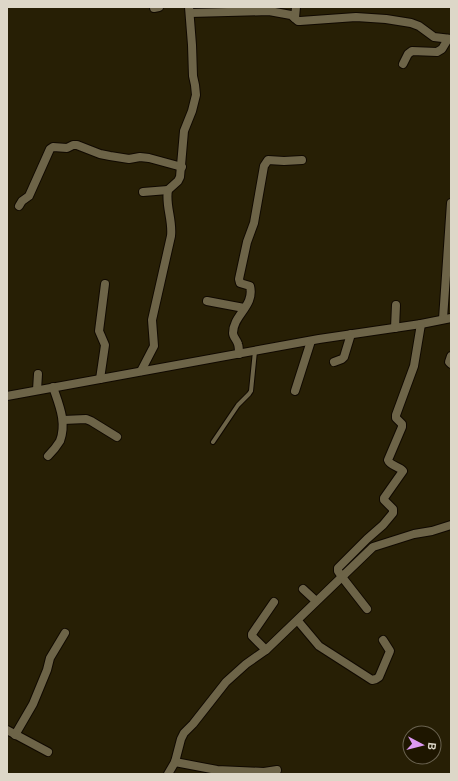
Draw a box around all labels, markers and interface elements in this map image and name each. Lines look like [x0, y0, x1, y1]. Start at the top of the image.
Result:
north arrow [402, 725, 442, 765]
text: B [424, 742, 438, 751]

